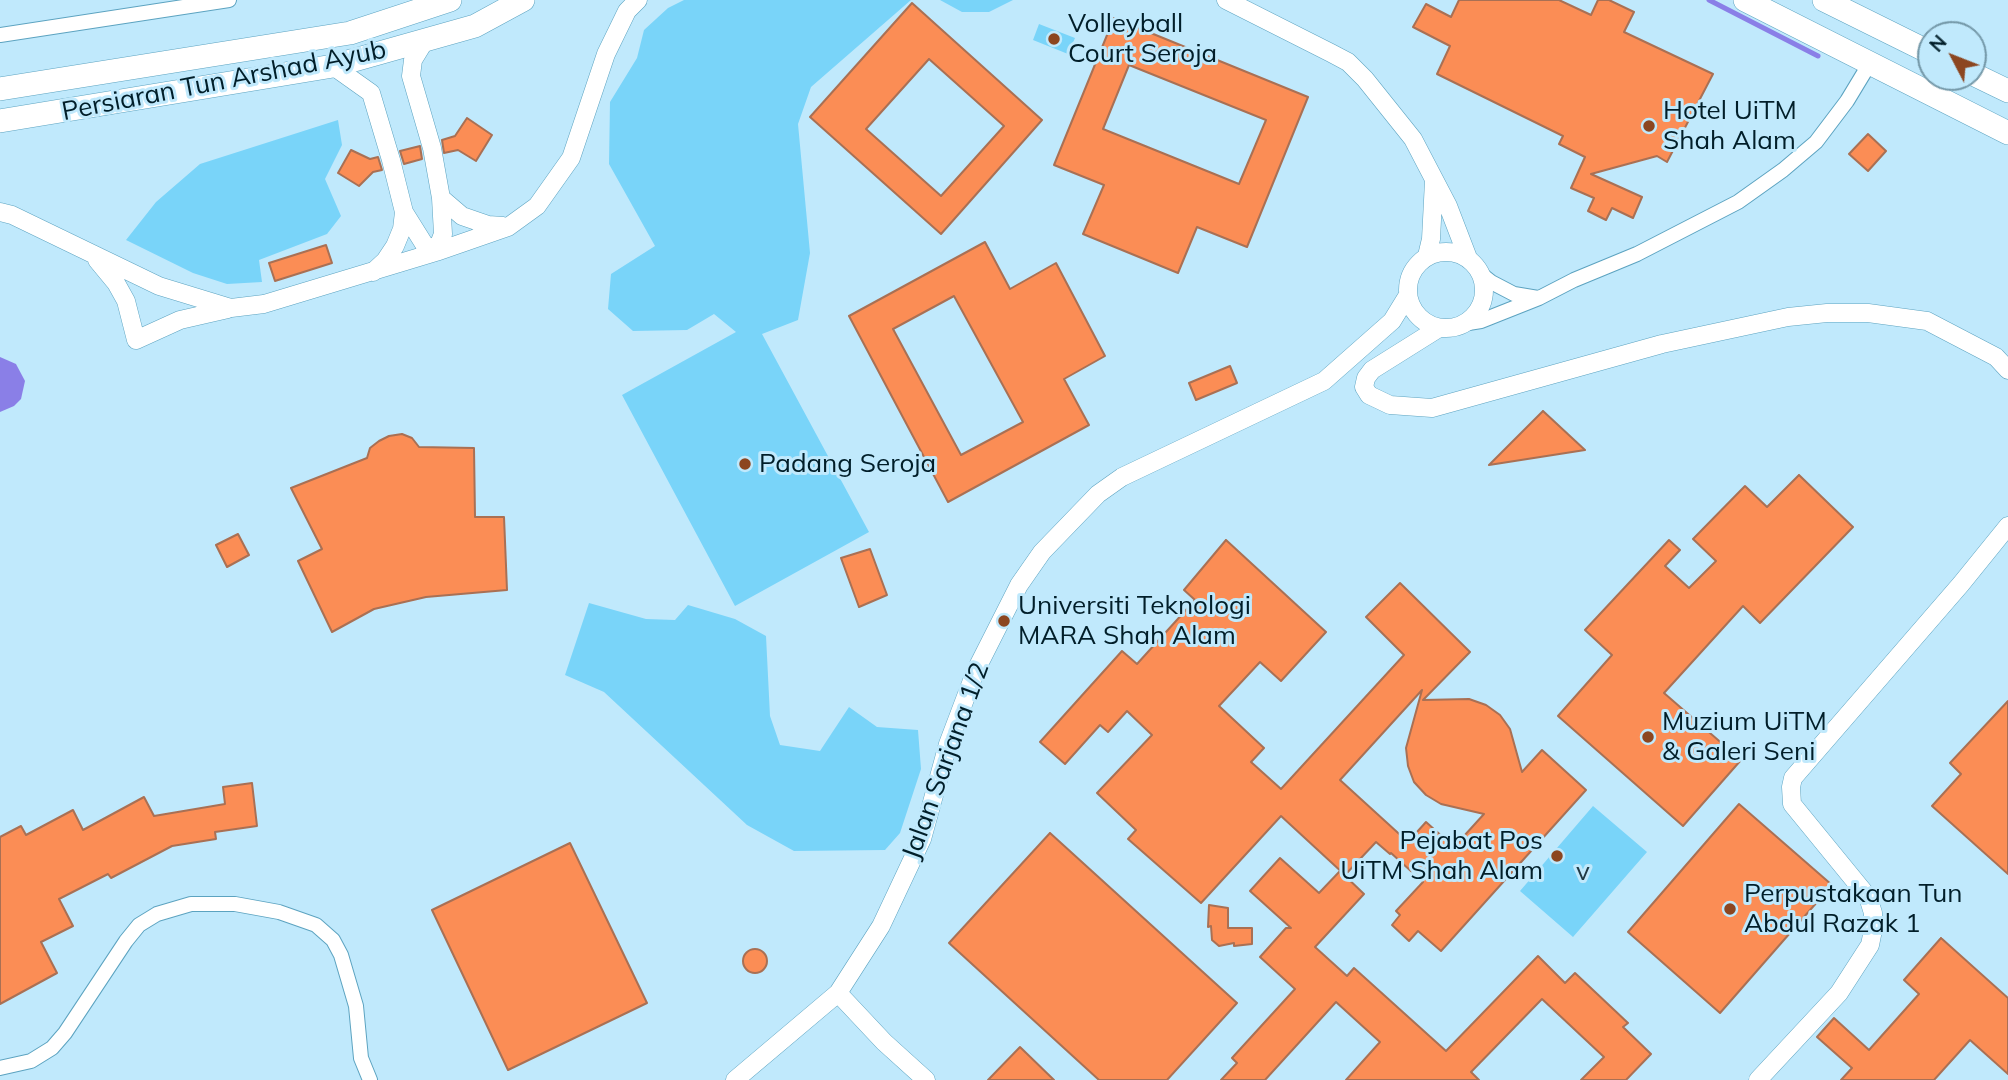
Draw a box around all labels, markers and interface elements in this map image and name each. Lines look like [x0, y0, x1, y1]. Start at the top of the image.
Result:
place label: Volleyball Court Seroja [1068, 8, 1217, 70]
north arrow [1917, 21, 1987, 91]
text: N [1924, 30, 1952, 57]
marker: Volleyball Court Seroja [1046, 31, 1062, 47]
street label: Persiaran Tun Arshad Ayub [59, 34, 389, 128]
place label: Hotel UiTM Shah Alam [1663, 95, 1797, 156]
marker: Hotel UiTM Shah Alam [1641, 118, 1657, 134]
place label: Padang Seroja [759, 448, 936, 480]
marker: Padang Seroja [737, 456, 753, 472]
place label: Universiti Teknologi MARA Shah Alam [1018, 590, 1251, 652]
marker: Universiti Teknologi MARA Shah Alam [996, 613, 1012, 629]
street label: Jalan Sarjana 1/2 [896, 658, 996, 864]
place label: Muzium UiTM & Galeri Seni [1662, 706, 1827, 768]
marker: Muzium UiTM & Galeri Seni [1640, 729, 1656, 745]
place label: Pejabat Pos UiTM Shah Alam [1340, 825, 1543, 886]
marker: Pejabat Pos UiTM Shah Alam [1549, 848, 1565, 864]
park label: v [1576, 856, 1590, 888]
place label: Perpustakaan Tun Abdul Razak 1 [1744, 878, 1963, 940]
marker: Perpustakaan Tun Abdul Razak 1 [1722, 901, 1738, 917]

